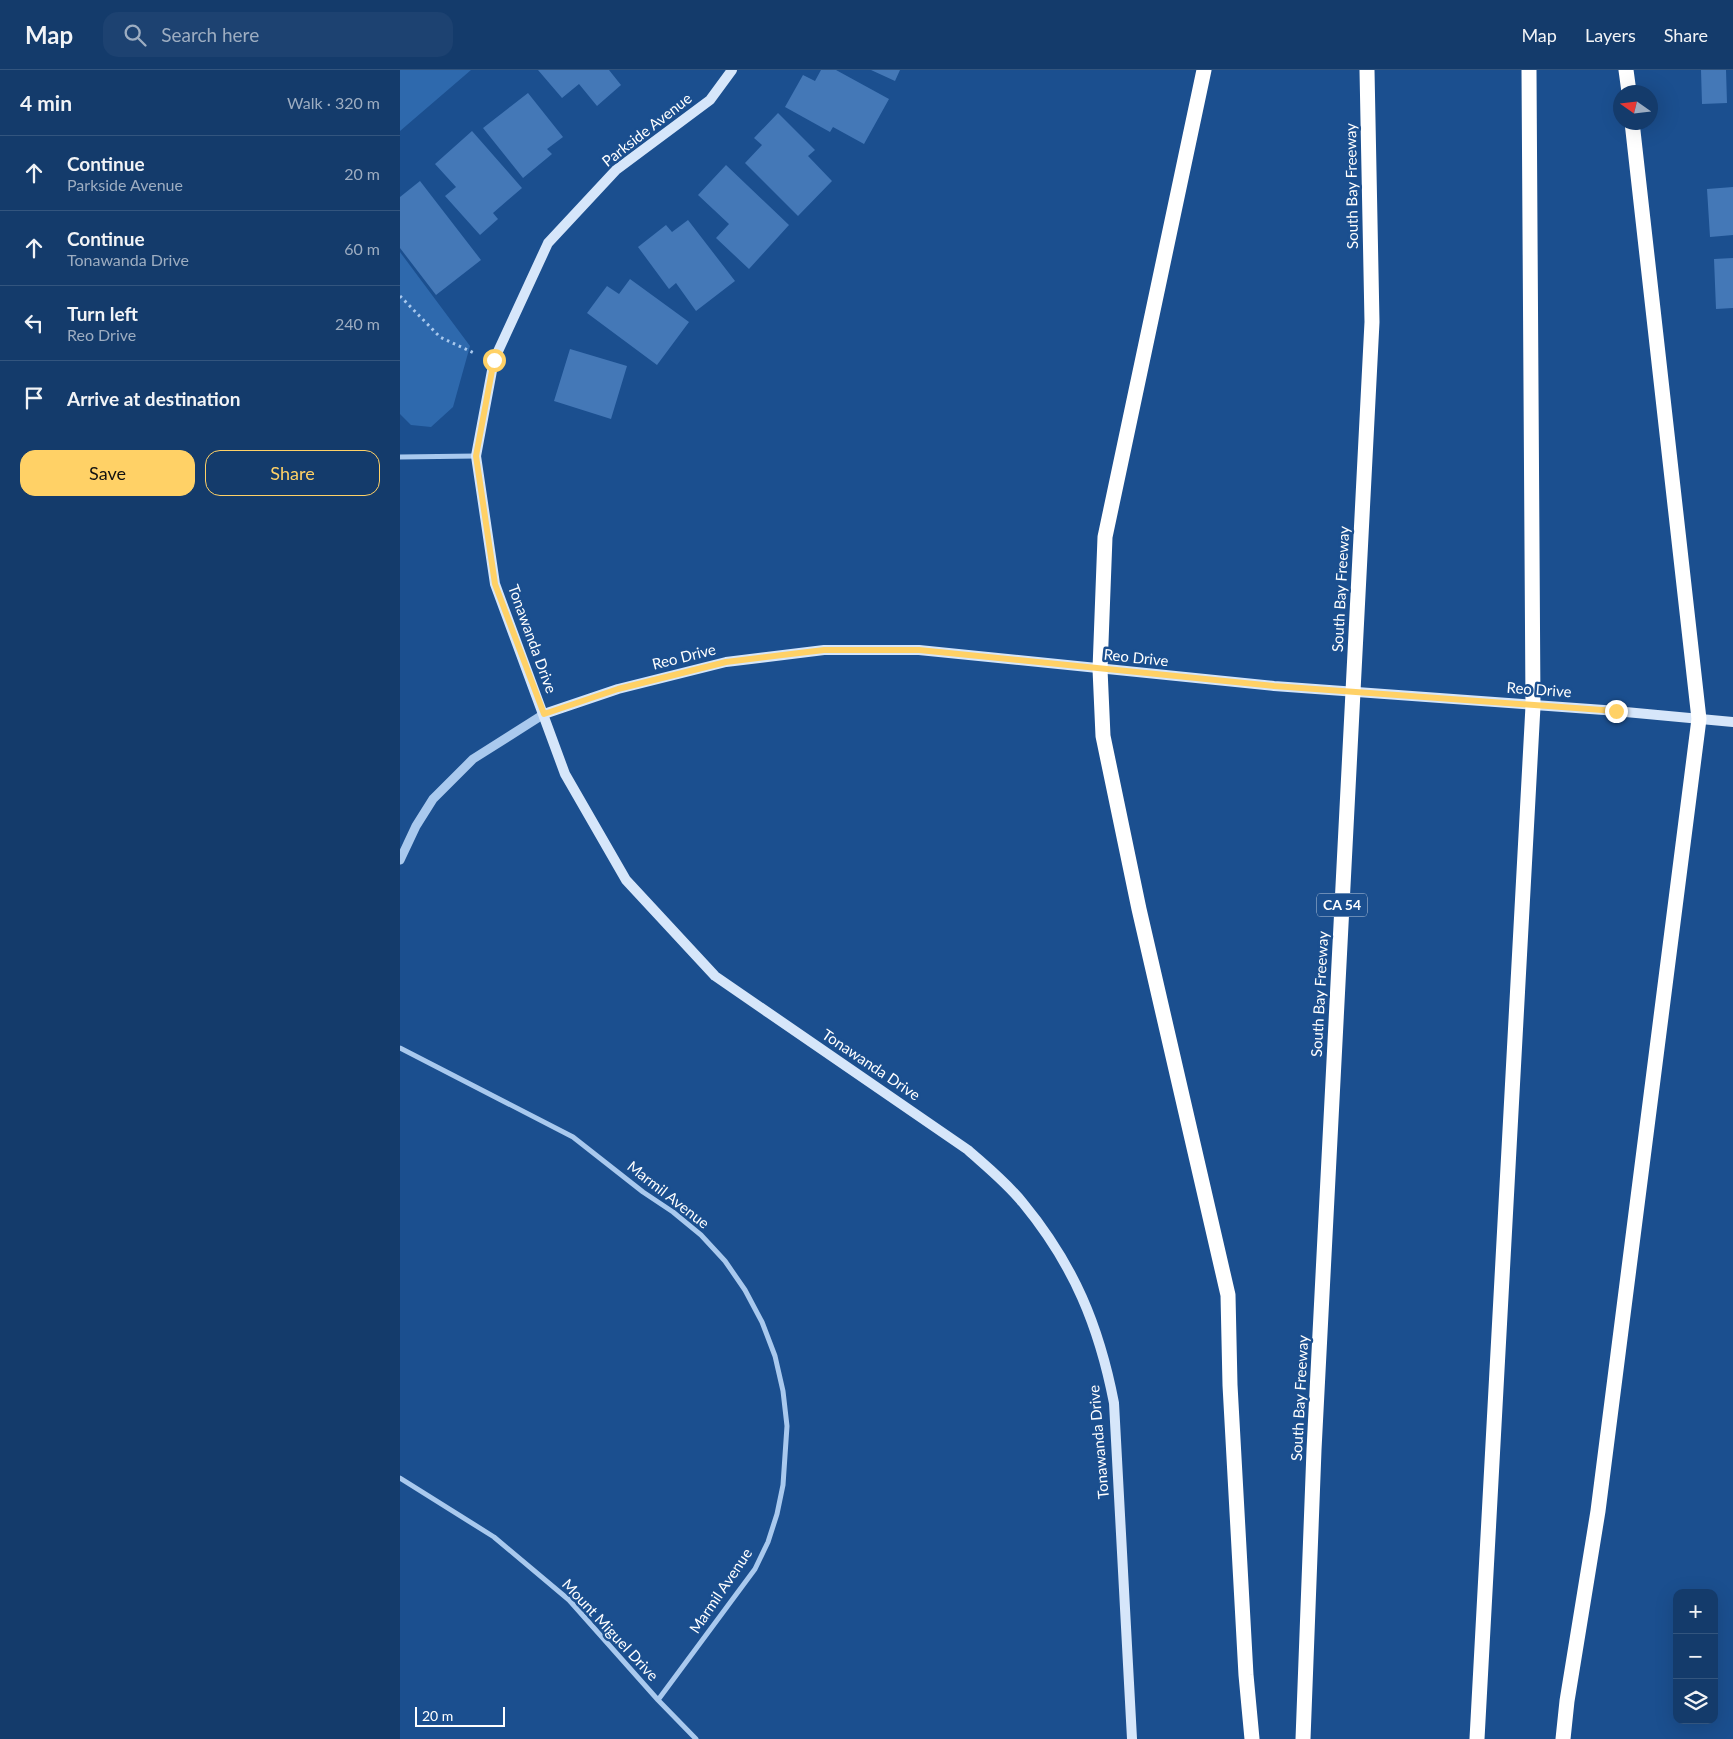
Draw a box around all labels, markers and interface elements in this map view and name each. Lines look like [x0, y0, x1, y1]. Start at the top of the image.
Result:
search box [103, 12, 453, 57]
text: Map [25, 20, 73, 49]
icon: search [121, 21, 149, 49]
text: Search here [161, 23, 259, 46]
text: Map [1521, 24, 1557, 46]
text: Layers [1585, 24, 1636, 46]
text: Share [1664, 24, 1708, 46]
north arrow [1613, 85, 1658, 130]
street label: Parkside Avenue [598, 89, 695, 170]
text: 4 min [20, 90, 72, 115]
text: Walk · 320 m [287, 93, 380, 112]
street label: South Bay Freeway [1341, 123, 1361, 249]
text: Continue [67, 152, 145, 175]
icon: ahead [20, 159, 48, 187]
text: 20 m [344, 164, 380, 183]
text: Parkside Avenue [67, 175, 183, 194]
text: Continue [67, 227, 145, 250]
icon: ahead [20, 234, 48, 262]
text: 60 m [344, 239, 380, 258]
text: Tonawanda Drive [67, 250, 189, 269]
text: Turn left [67, 302, 138, 325]
icon: left [20, 309, 48, 337]
text: 240 m [335, 314, 380, 333]
text: Reo Drive [67, 325, 136, 344]
route start [483, 349, 506, 372]
icon: arrive [20, 384, 48, 412]
text: Arrive at destination [67, 387, 240, 410]
button: Save [20, 450, 195, 496]
button: Share [205, 450, 380, 496]
street label: South Bay Freeway [1328, 525, 1352, 652]
street label: Tonawanda Drive [505, 582, 561, 696]
street label: Reo Drive [650, 639, 718, 673]
street label: Reo Drive [1103, 645, 1169, 669]
street label: Reo Drive [1506, 678, 1572, 700]
route end [1605, 700, 1628, 723]
road number: CA 54 [1317, 894, 1367, 916]
street label: South Bay Freeway [1307, 930, 1331, 1057]
street label: Tonawanda Drive [819, 1025, 924, 1104]
street label: Marmil Avenue [624, 1157, 713, 1232]
street label: South Bay Freeway [1287, 1334, 1311, 1461]
street label: Tonawanda Drive [1084, 1384, 1112, 1500]
street label: Marmil Avenue [685, 1544, 755, 1637]
street label: Mount Miguel Drive [559, 1575, 663, 1684]
map controls [1673, 1589, 1718, 1724]
button: + [1673, 1589, 1718, 1634]
button: − [1673, 1634, 1718, 1679]
button: layers [1673, 1679, 1718, 1724]
scale bar [415, 1704, 505, 1727]
text: 20 m [422, 1707, 453, 1724]

